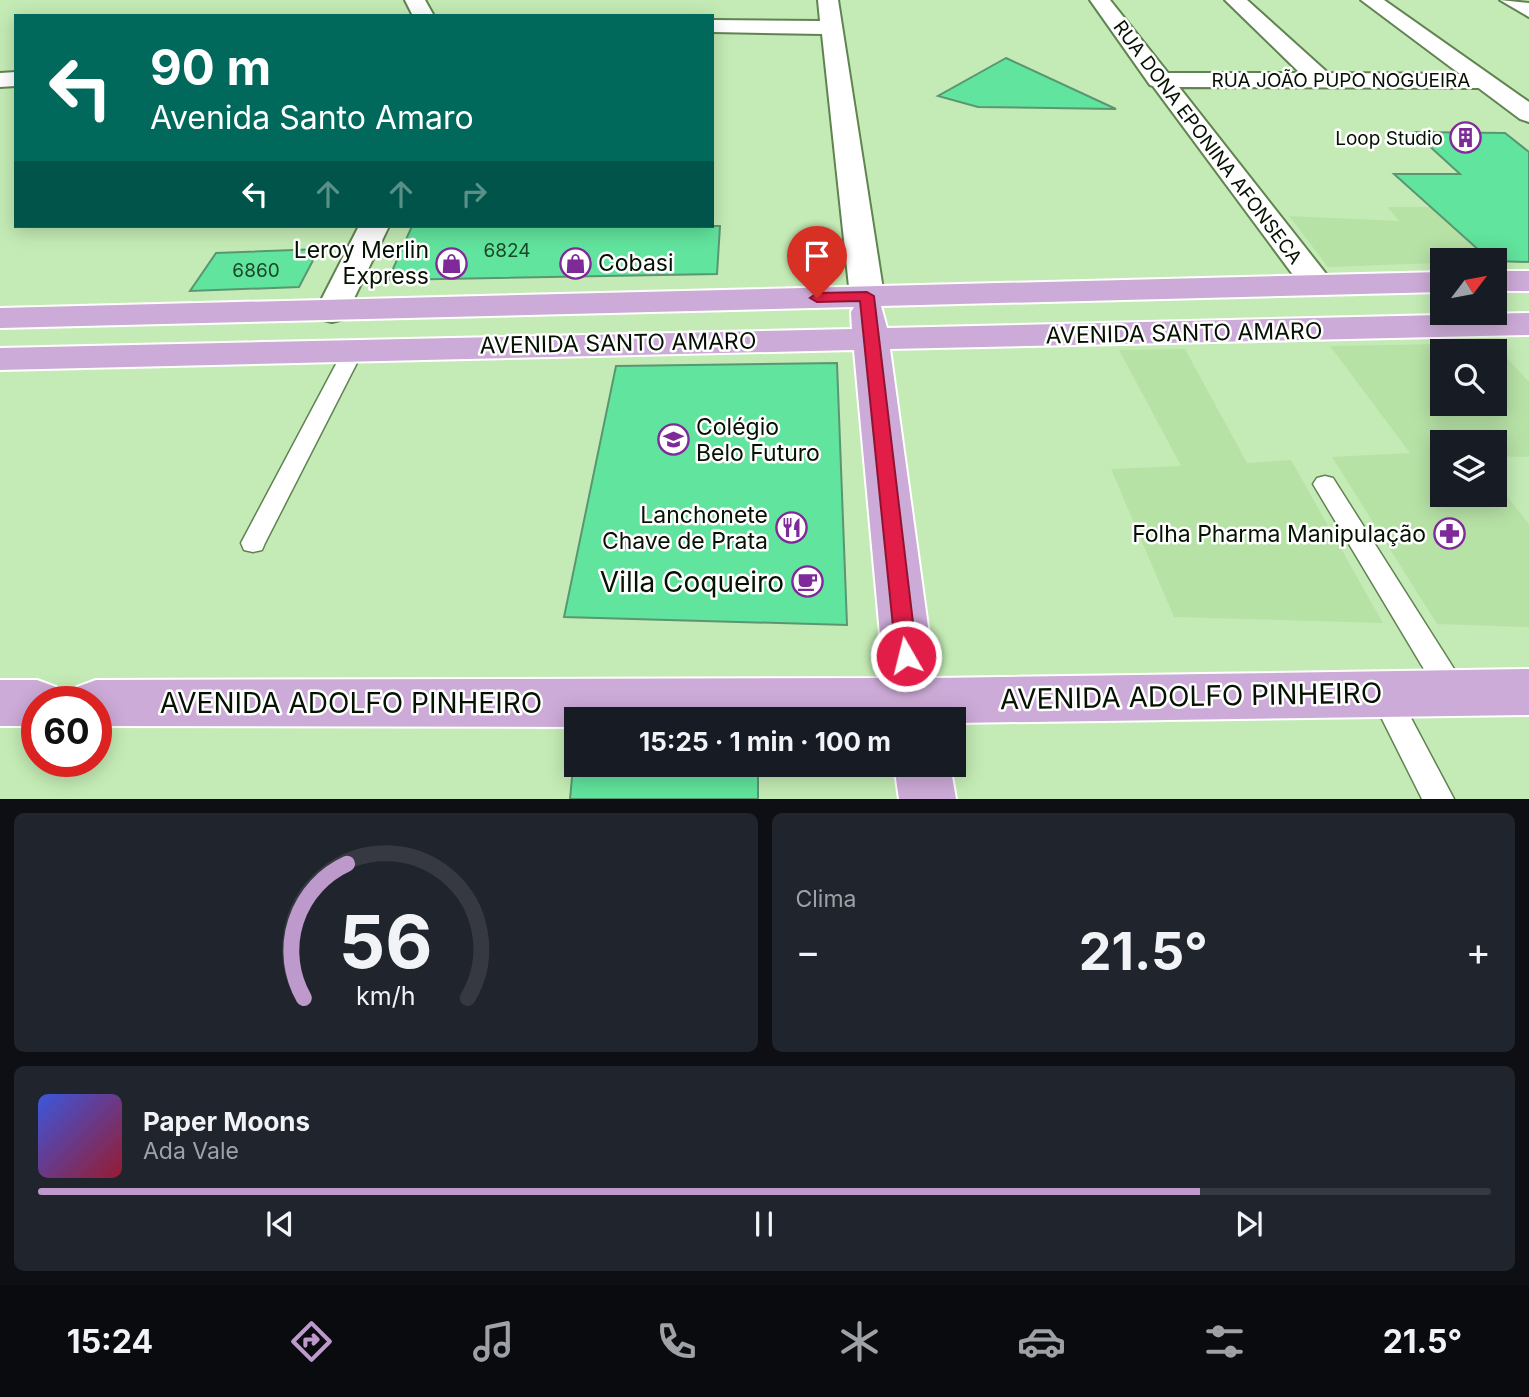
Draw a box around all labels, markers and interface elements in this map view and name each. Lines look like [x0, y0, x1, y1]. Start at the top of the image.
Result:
street label: RUA DONA EPONINA AFONSECA [1108, 16, 1307, 269]
text: 90 m [150, 38, 271, 97]
icon: left [35, 42, 126, 133]
street label: RUA JOÃO PUPO NOGUEIRA [1212, 69, 1470, 92]
text: Avenida Santo Amaro [150, 98, 474, 137]
building icon: Loop Studio [1449, 121, 1483, 155]
place label: Loop Studio [1335, 127, 1443, 150]
icon: left [236, 175, 274, 213]
icon: ahead [309, 175, 347, 213]
icon: ahead [382, 175, 420, 213]
icon: right [455, 175, 493, 213]
pin [787, 226, 847, 298]
place label: Leroy Merlin Express [294, 236, 429, 290]
icon: arrive [798, 237, 836, 275]
house number: 6824 [483, 239, 531, 262]
shop icon: Leroy Merlin Express [435, 246, 469, 280]
shop icon: Cobasi [558, 246, 592, 280]
north arrow [1430, 248, 1507, 326]
map controls [1430, 248, 1507, 507]
place label: Cobasi [598, 249, 674, 277]
house number: 6860 [232, 259, 280, 282]
street label: AVENIDA SANTO AMARO [1045, 317, 1323, 349]
street label: AVENIDA SANTO AMARO [479, 327, 757, 359]
button: search [1430, 339, 1507, 416]
place label: Colégio Belo Futuro [696, 413, 820, 467]
school or university icon: Colégio Belo Futuro [656, 423, 690, 457]
button: layers [1430, 430, 1507, 507]
place label: Lanchonete Chave de Prata [602, 501, 768, 555]
restaurant icon: Lanchonete Chave de Prata [774, 511, 808, 545]
pharmacy icon: Folha Pharma Manipulação [1432, 517, 1466, 551]
place label: Folha Pharma Manipulação [1132, 520, 1426, 548]
place label: Villa Coqueiro [600, 565, 784, 599]
cafe icon: Villa Coqueiro [790, 565, 824, 599]
position arrow [869, 619, 943, 693]
street label: AVENIDA ADOLFO PINHEIRO [1000, 676, 1382, 716]
speed limit sign: 60 [21, 686, 112, 777]
street label: AVENIDA ADOLFO PINHEIRO [160, 686, 542, 720]
text: 15:25 · 1 min · 100 m [639, 726, 891, 757]
text: Clima [796, 885, 857, 913]
text: 56 [339, 898, 433, 987]
text: 21.5° [1079, 920, 1208, 983]
text: − [796, 928, 821, 974]
text: + [1466, 928, 1491, 974]
text: km/h [356, 981, 415, 1011]
text: Paper Moons [143, 1106, 310, 1137]
text: Ada Vale [143, 1137, 239, 1165]
icon: previous [261, 1205, 299, 1243]
icon: pause [745, 1205, 783, 1243]
icon: next [1230, 1205, 1268, 1243]
icon: directions [287, 1317, 336, 1366]
icon: music [469, 1317, 518, 1366]
icon: phone [652, 1317, 701, 1366]
icon: climate [835, 1317, 884, 1366]
icon: car [1017, 1317, 1066, 1366]
icon: filters [1200, 1317, 1249, 1366]
text: 15:24 [67, 1322, 153, 1361]
text: 21.5° [1383, 1322, 1462, 1361]

